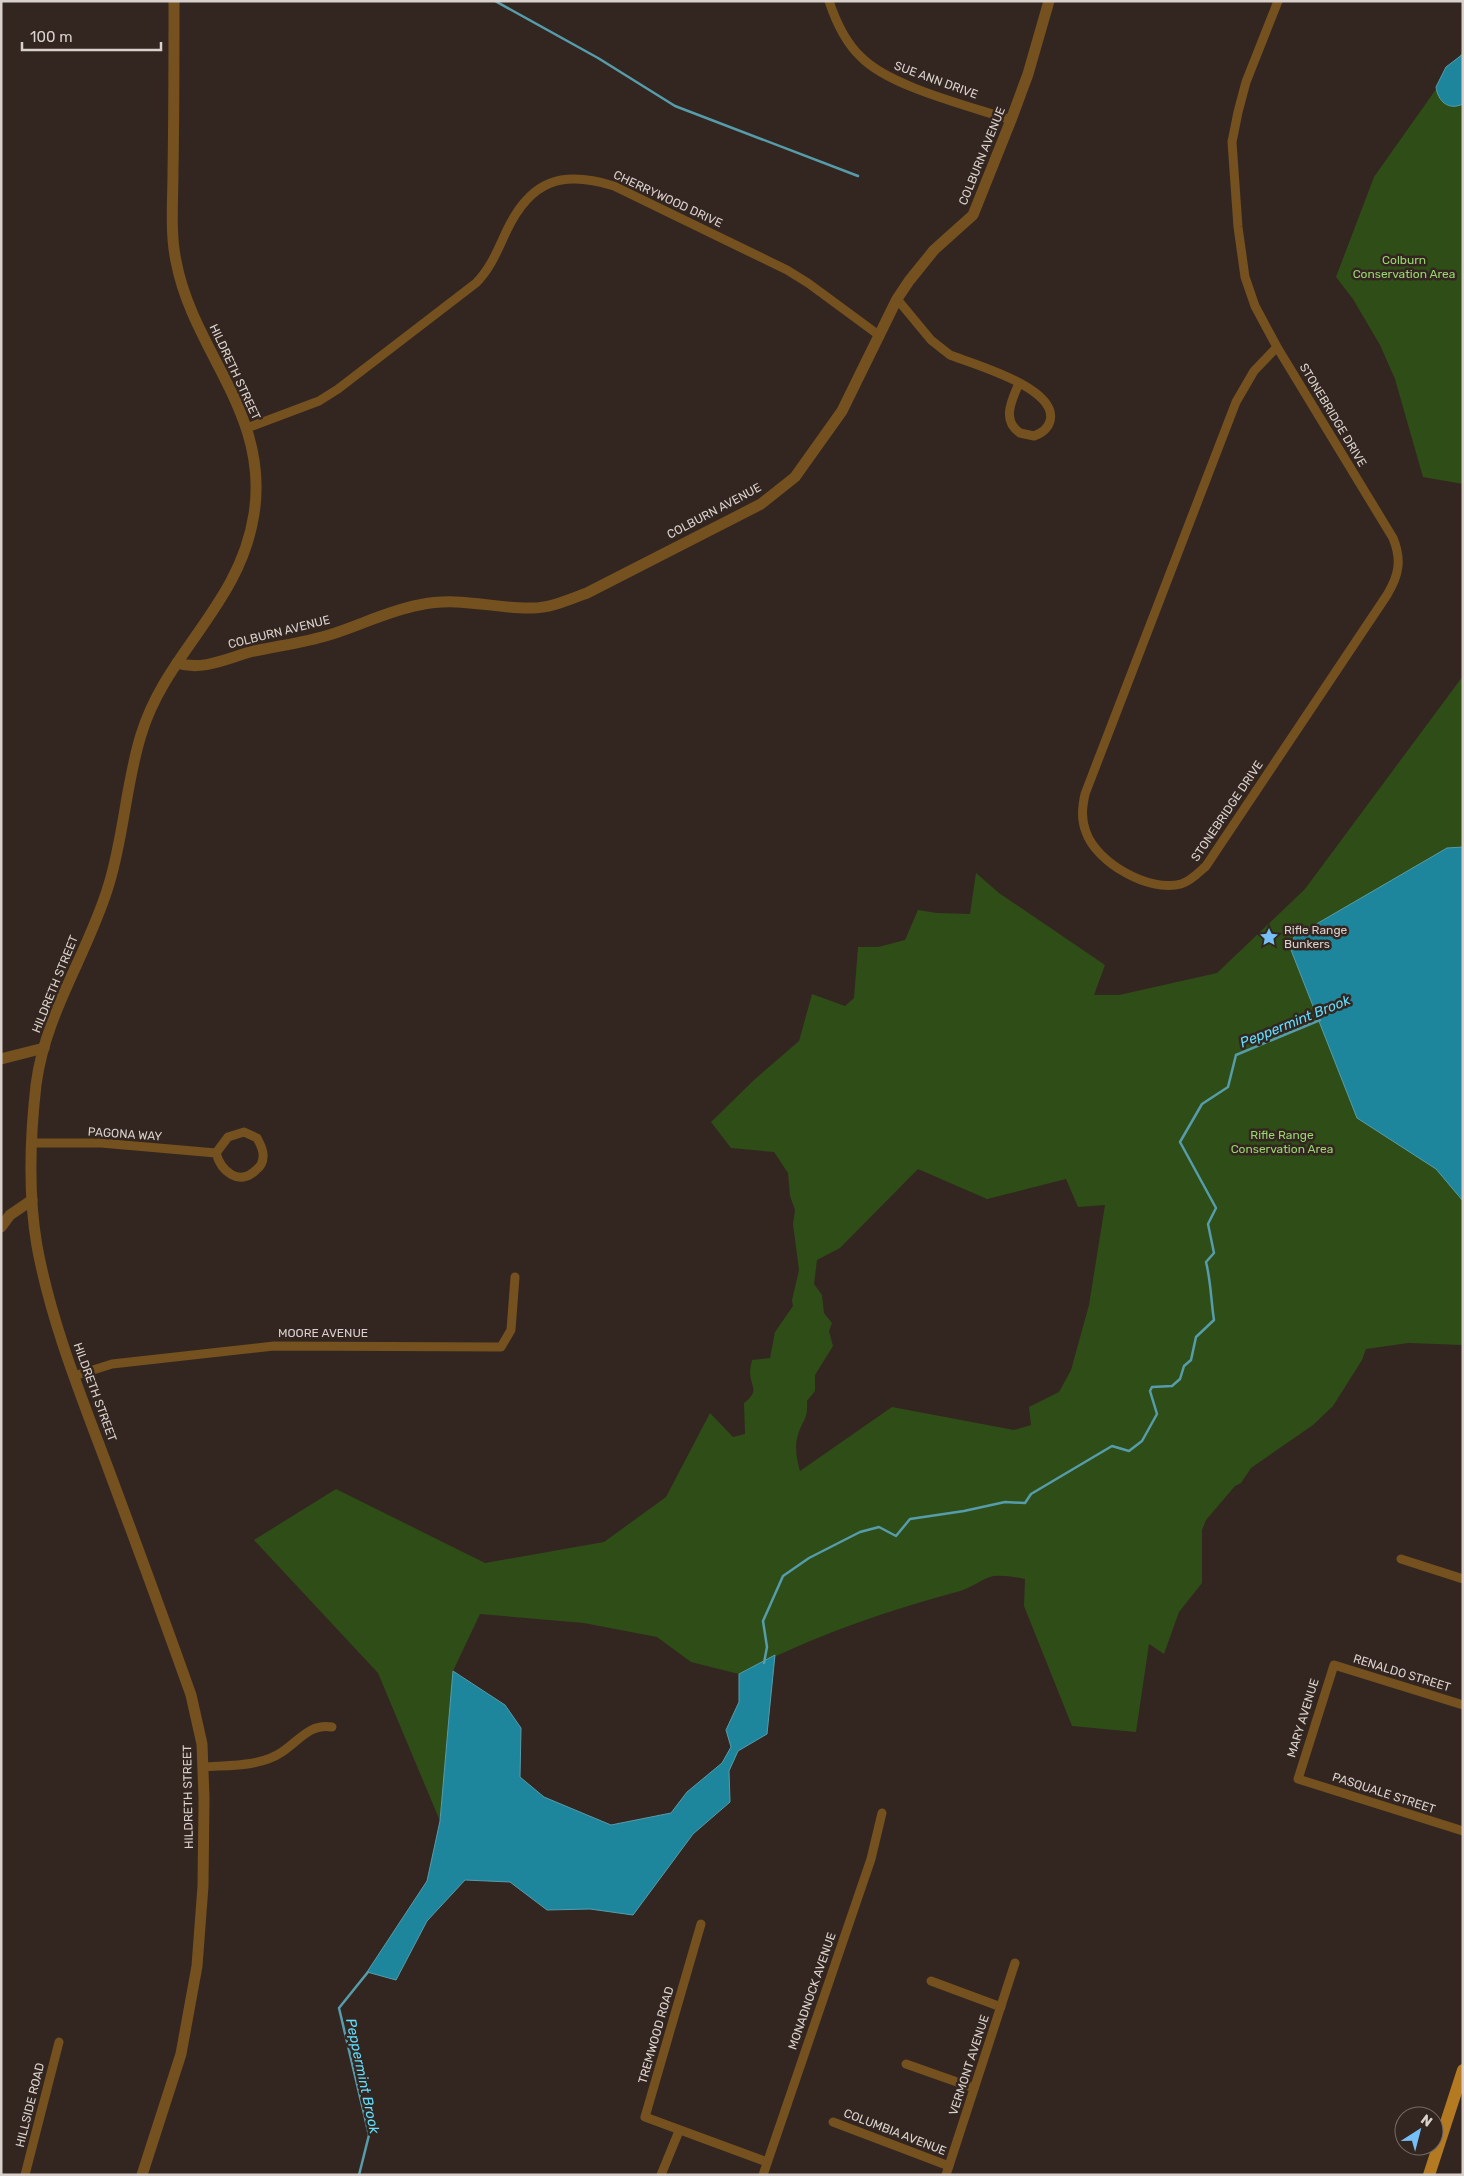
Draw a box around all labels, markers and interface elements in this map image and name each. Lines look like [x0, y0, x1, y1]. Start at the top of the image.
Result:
scale bar [22, 20, 161, 52]
text: 100 m [30, 28, 72, 46]
street label: SUE ANN DRIVE [892, 58, 980, 102]
street label: COLBURN AVENUE [956, 105, 1008, 207]
street label: CHERRYWOOD DRIVE [611, 168, 725, 230]
park label: Colburn Conservation Area [1353, 253, 1455, 281]
street label: HILDRETH STREET [207, 322, 263, 422]
street label: STONEBRIDGE DRIVE [1297, 361, 1369, 469]
street label: COLBURN AVENUE [664, 480, 764, 542]
street label: COLBURN AVENUE [226, 613, 332, 651]
street label: STONEBRIDGE DRIVE [1188, 758, 1266, 864]
place label: Rifle Range Bunkers [1284, 923, 1348, 951]
place icon: Rifle Range Bunkers [1258, 926, 1280, 948]
street label: HILDRETH STREET [29, 933, 81, 1035]
water label: Peppermint Brook [1237, 991, 1354, 1051]
street label: PAGONA WAY [87, 1124, 163, 1144]
park label: Rifle Range Conservation Area [1231, 1128, 1333, 1156]
street label: MOORE AVENUE [278, 1326, 368, 1340]
street label: HILDRETH STREET [71, 1341, 119, 1443]
street label: RENALDO STREET [1352, 1651, 1453, 1695]
street label: MARY AVENUE [1284, 1677, 1322, 1759]
street label: HILDRETH STREET [180, 1745, 196, 1849]
street label: PASQUALE STREET [1331, 1770, 1437, 1816]
street label: MONADNOCK AVENUE [785, 1931, 839, 2051]
street label: TREMWOOD ROAD [635, 1985, 677, 2085]
street label: VERMONT AVENUE [946, 2013, 992, 2117]
water label: Peppermint Brook [342, 2017, 383, 2136]
street label: HILLSIDE ROAD [13, 2061, 47, 2149]
street label: COLUMBIA AVENUE [842, 2106, 948, 2158]
north arrow [1394, 2106, 1444, 2156]
text: N [1417, 2111, 1435, 2131]

